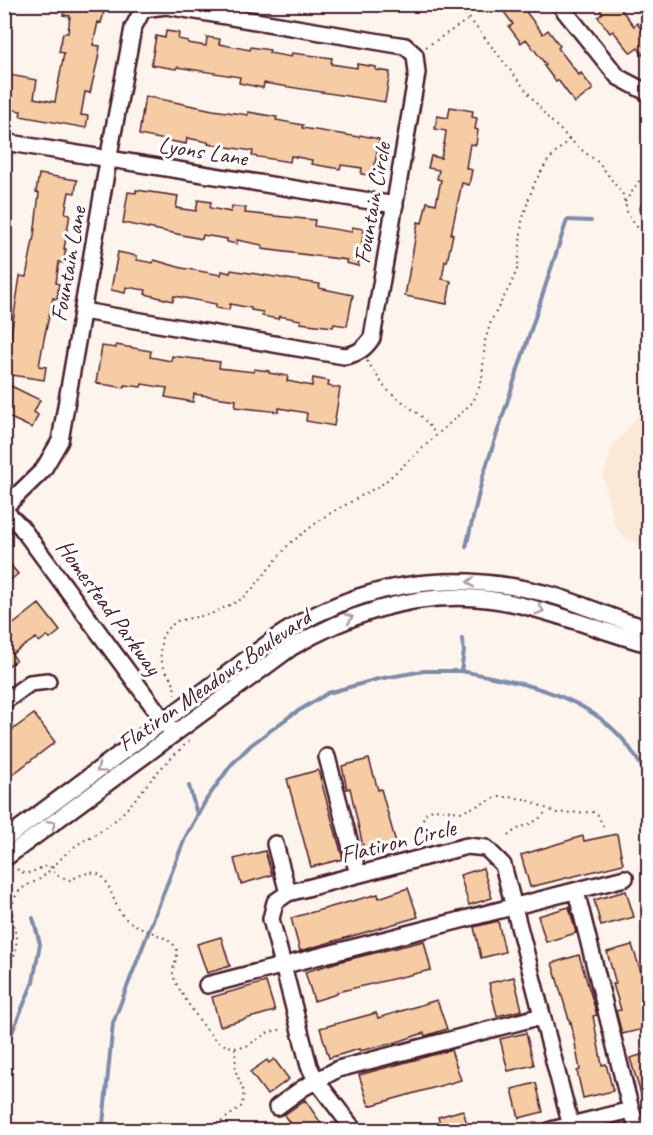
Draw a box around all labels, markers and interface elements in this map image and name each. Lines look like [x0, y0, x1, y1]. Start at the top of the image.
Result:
street label: Lyons Lane [156, 129, 252, 173]
street label: Fountain Circle [347, 138, 398, 266]
street label: Fountain Lane [43, 202, 93, 324]
street label: Homestead Parkway [50, 533, 169, 682]
one-way arrow [466, 575, 475, 588]
street label: Flatiron Meadows Boulevard [111, 600, 319, 758]
one-way arrow [535, 603, 545, 615]
one-way arrow [343, 613, 354, 625]
one-way arrow [95, 762, 106, 773]
street label: Flatiron Circle [337, 812, 461, 870]
one-way arrow [45, 820, 56, 831]

